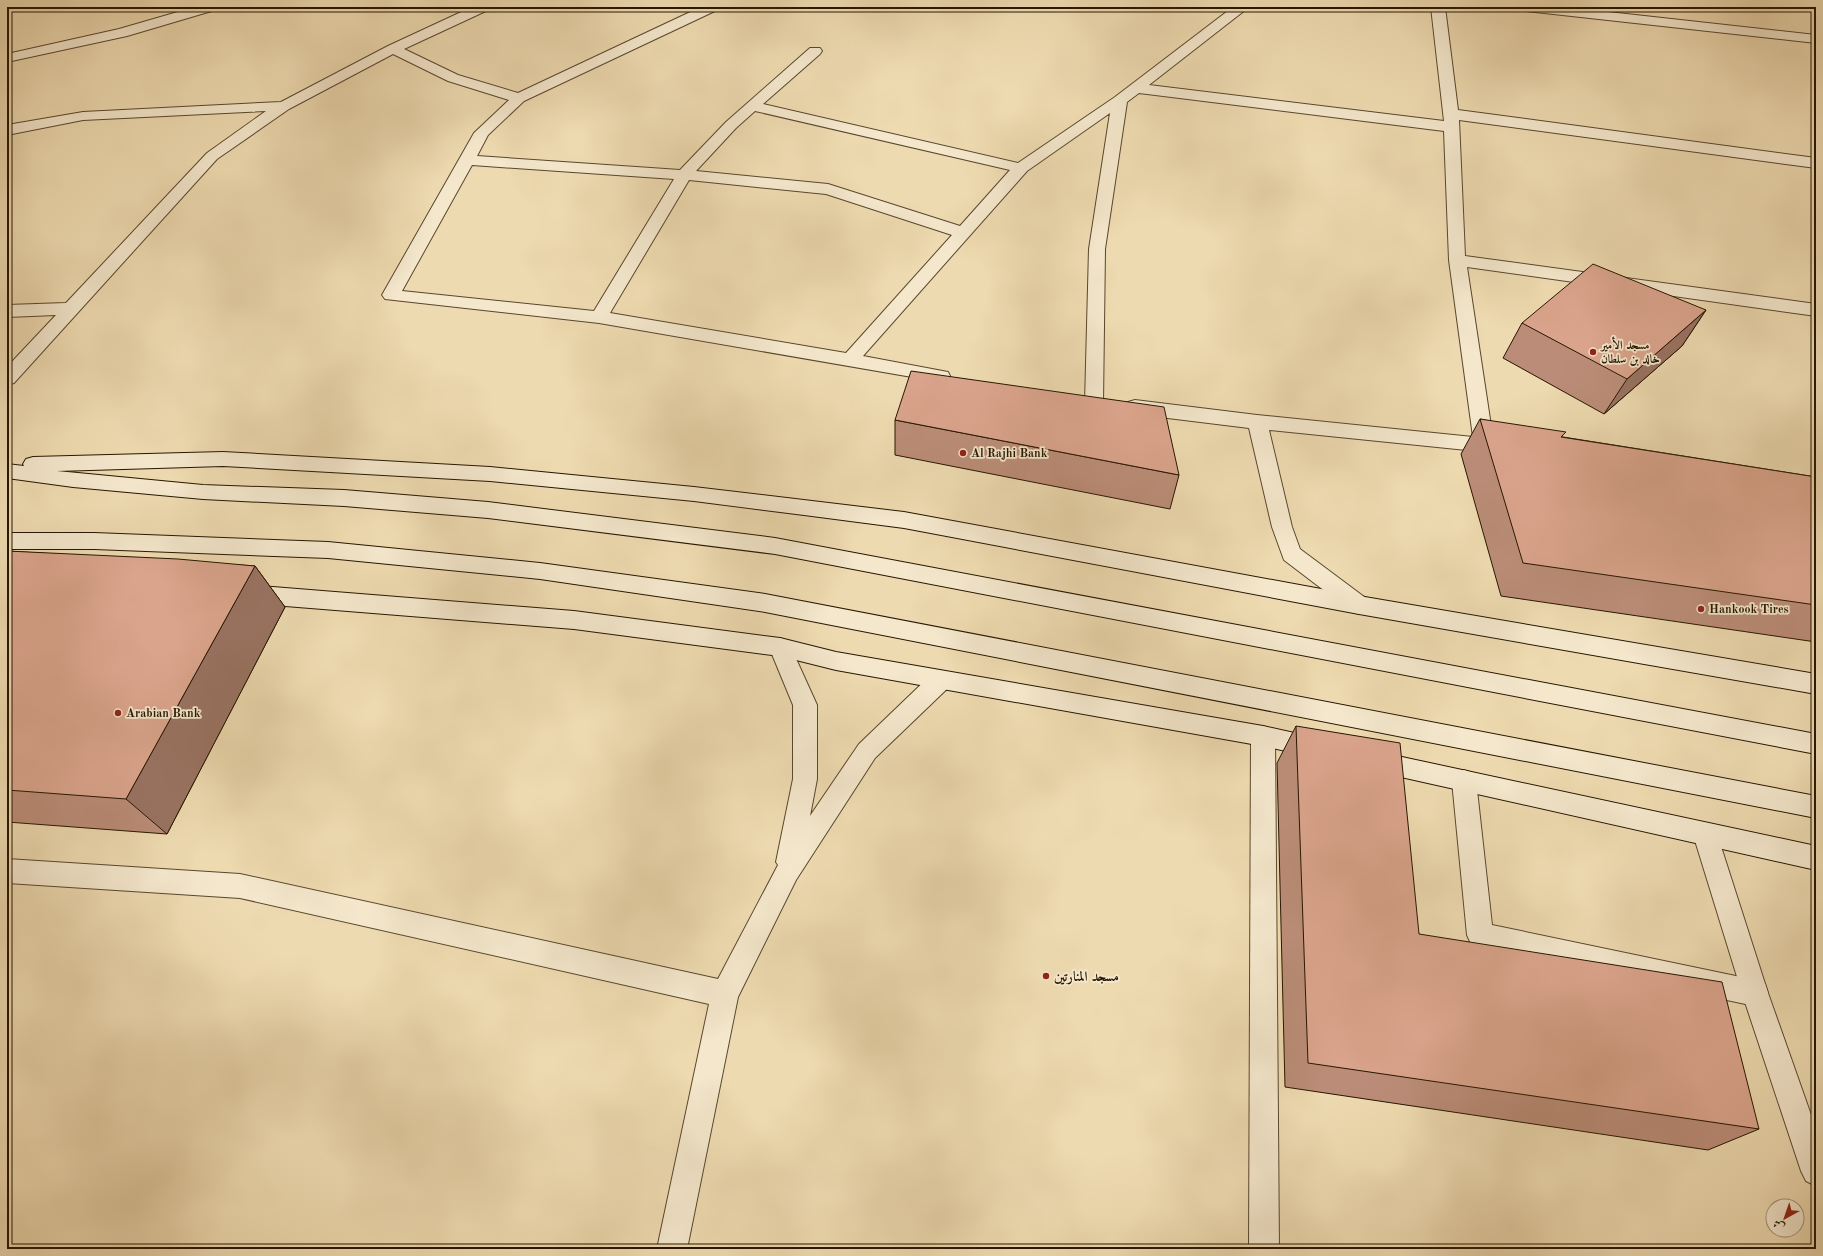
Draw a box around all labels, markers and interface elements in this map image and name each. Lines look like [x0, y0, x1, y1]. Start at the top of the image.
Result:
place label: مسجد الأمير خالد بن سلطان [1599, 336, 1660, 366]
marker: مسجد الأمير خالد بن سلطان [1588, 347, 1598, 357]
marker: Al Rajhi Bank [958, 448, 968, 458]
place label: Al Rajhi Bank [971, 448, 1048, 460]
marker: Hankook Tires [1696, 604, 1706, 614]
place label: Hankook Tires [1709, 604, 1789, 616]
marker: Arabian Bank [113, 708, 123, 718]
place label: Arabian Bank [126, 708, 201, 720]
place label: مسجد المنارتين [1054, 970, 1119, 985]
marker: مسجد المنارتين [1041, 971, 1051, 981]
north arrow [1765, 1198, 1805, 1238]
text: ش [1772, 1217, 1787, 1232]

